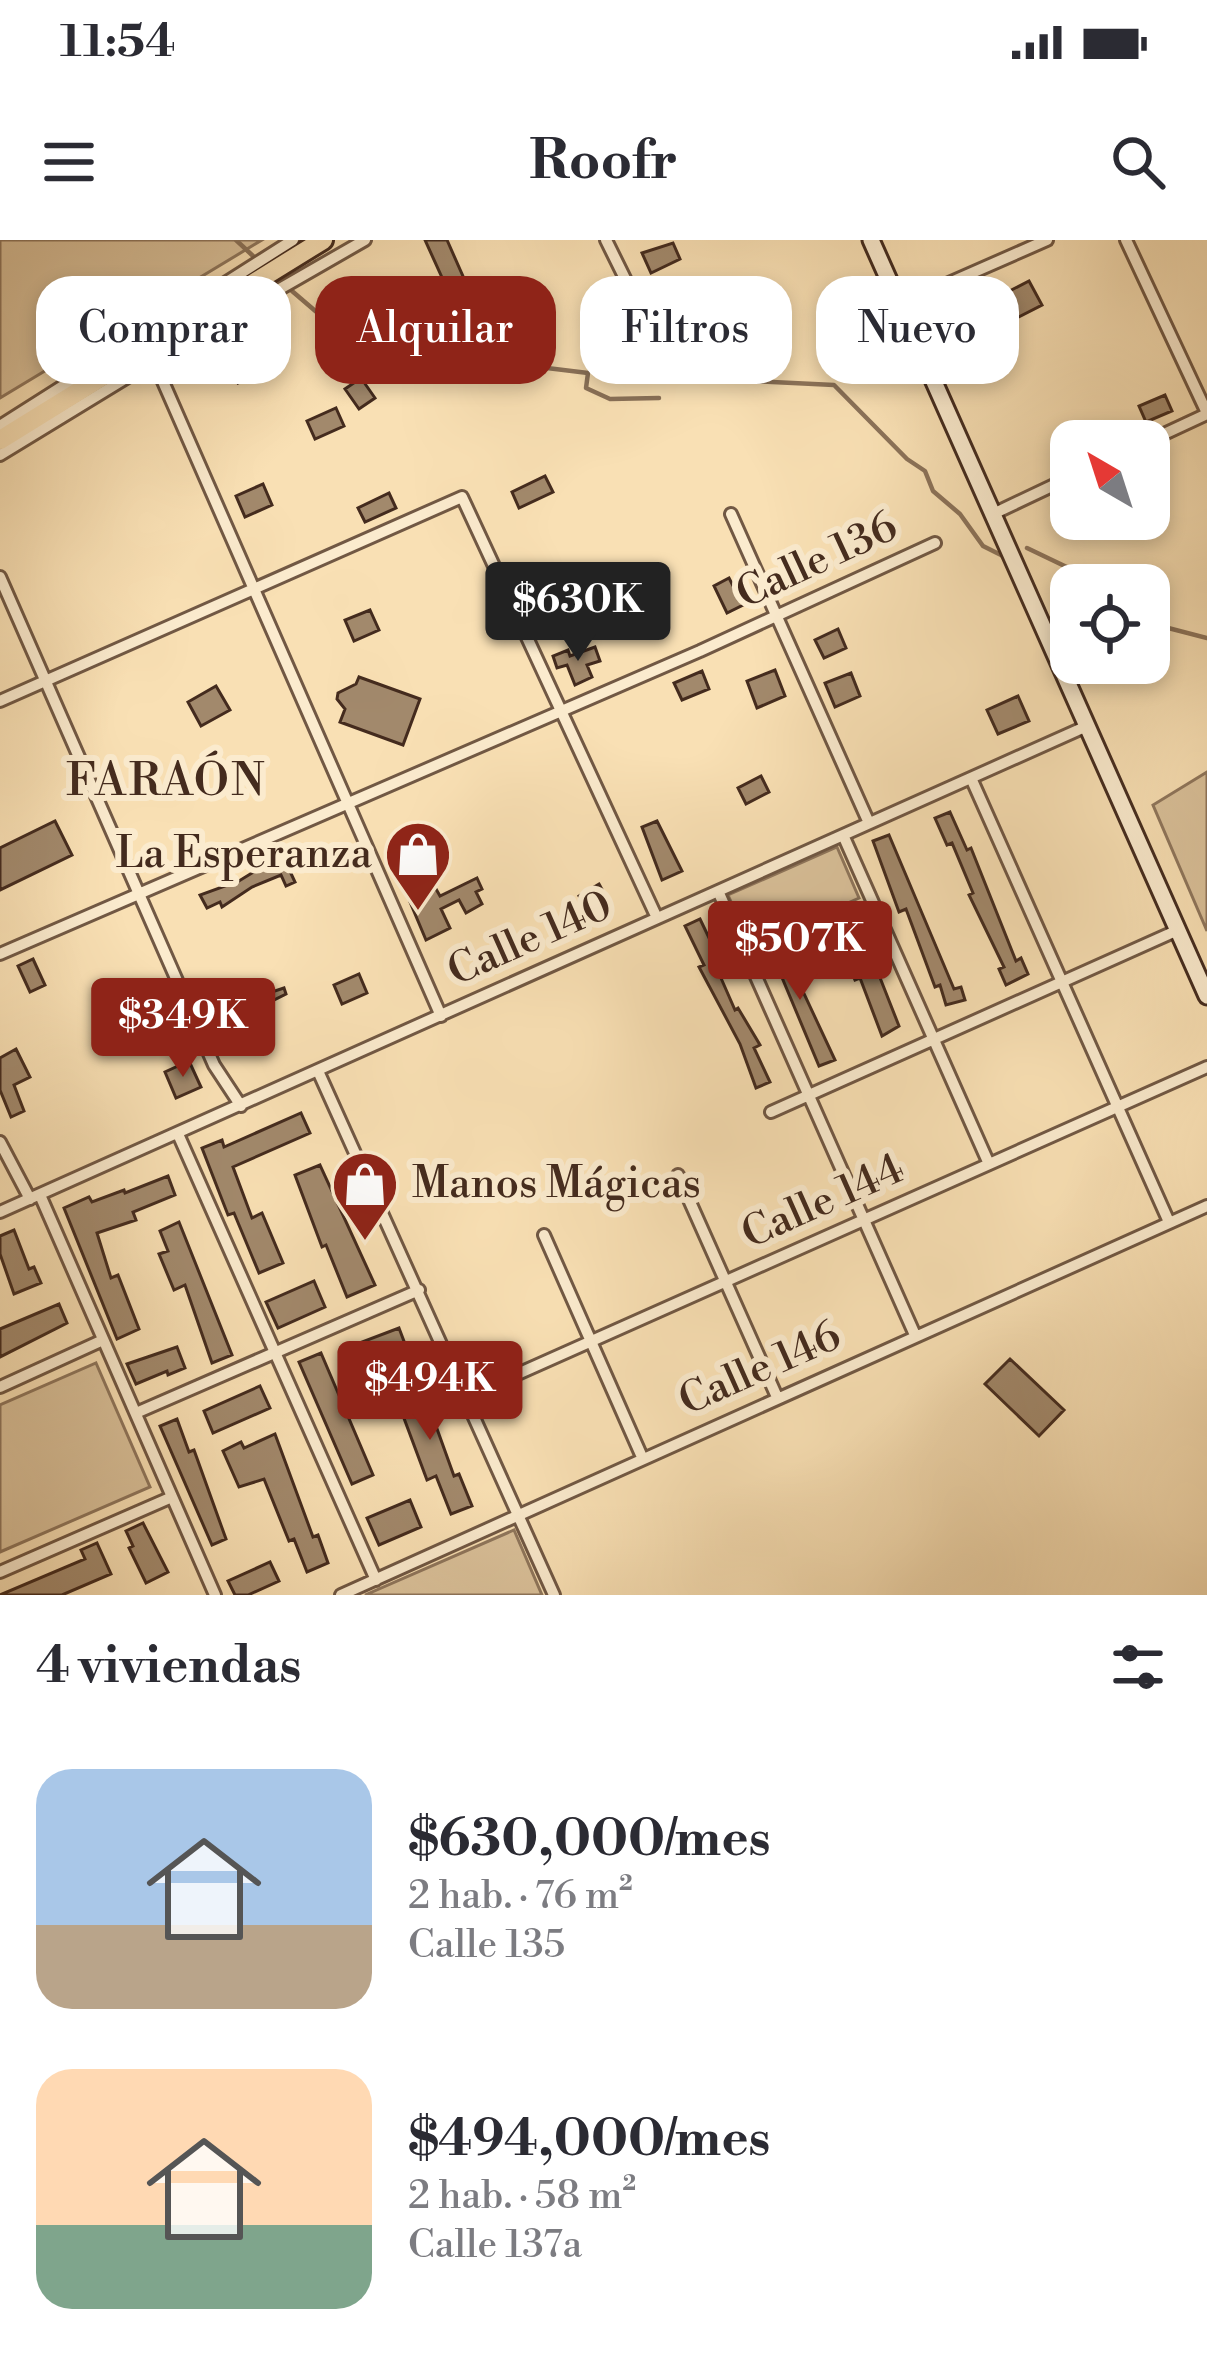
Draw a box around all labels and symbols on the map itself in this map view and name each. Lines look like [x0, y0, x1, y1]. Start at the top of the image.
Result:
north arrow [1050, 420, 1170, 540]
street label: Calle 136 [728, 501, 906, 621]
pin: $630K [494, 562, 662, 664]
district label: FARAÓN [66, 750, 268, 810]
shop icon: La Esperanza [383, 819, 453, 913]
place label: La Esperanza [116, 828, 373, 881]
street label: Calle 140 [440, 879, 620, 999]
pin: $507K [716, 901, 884, 1003]
pin: $349K [99, 978, 267, 1080]
street label: Calle 144 [734, 1143, 912, 1261]
shop icon: Manos Mágicas [330, 1149, 400, 1243]
place label: Manos Mágicas [412, 1158, 701, 1212]
street label: Calle 146 [671, 1310, 849, 1428]
pin: $494K [346, 1341, 514, 1443]

